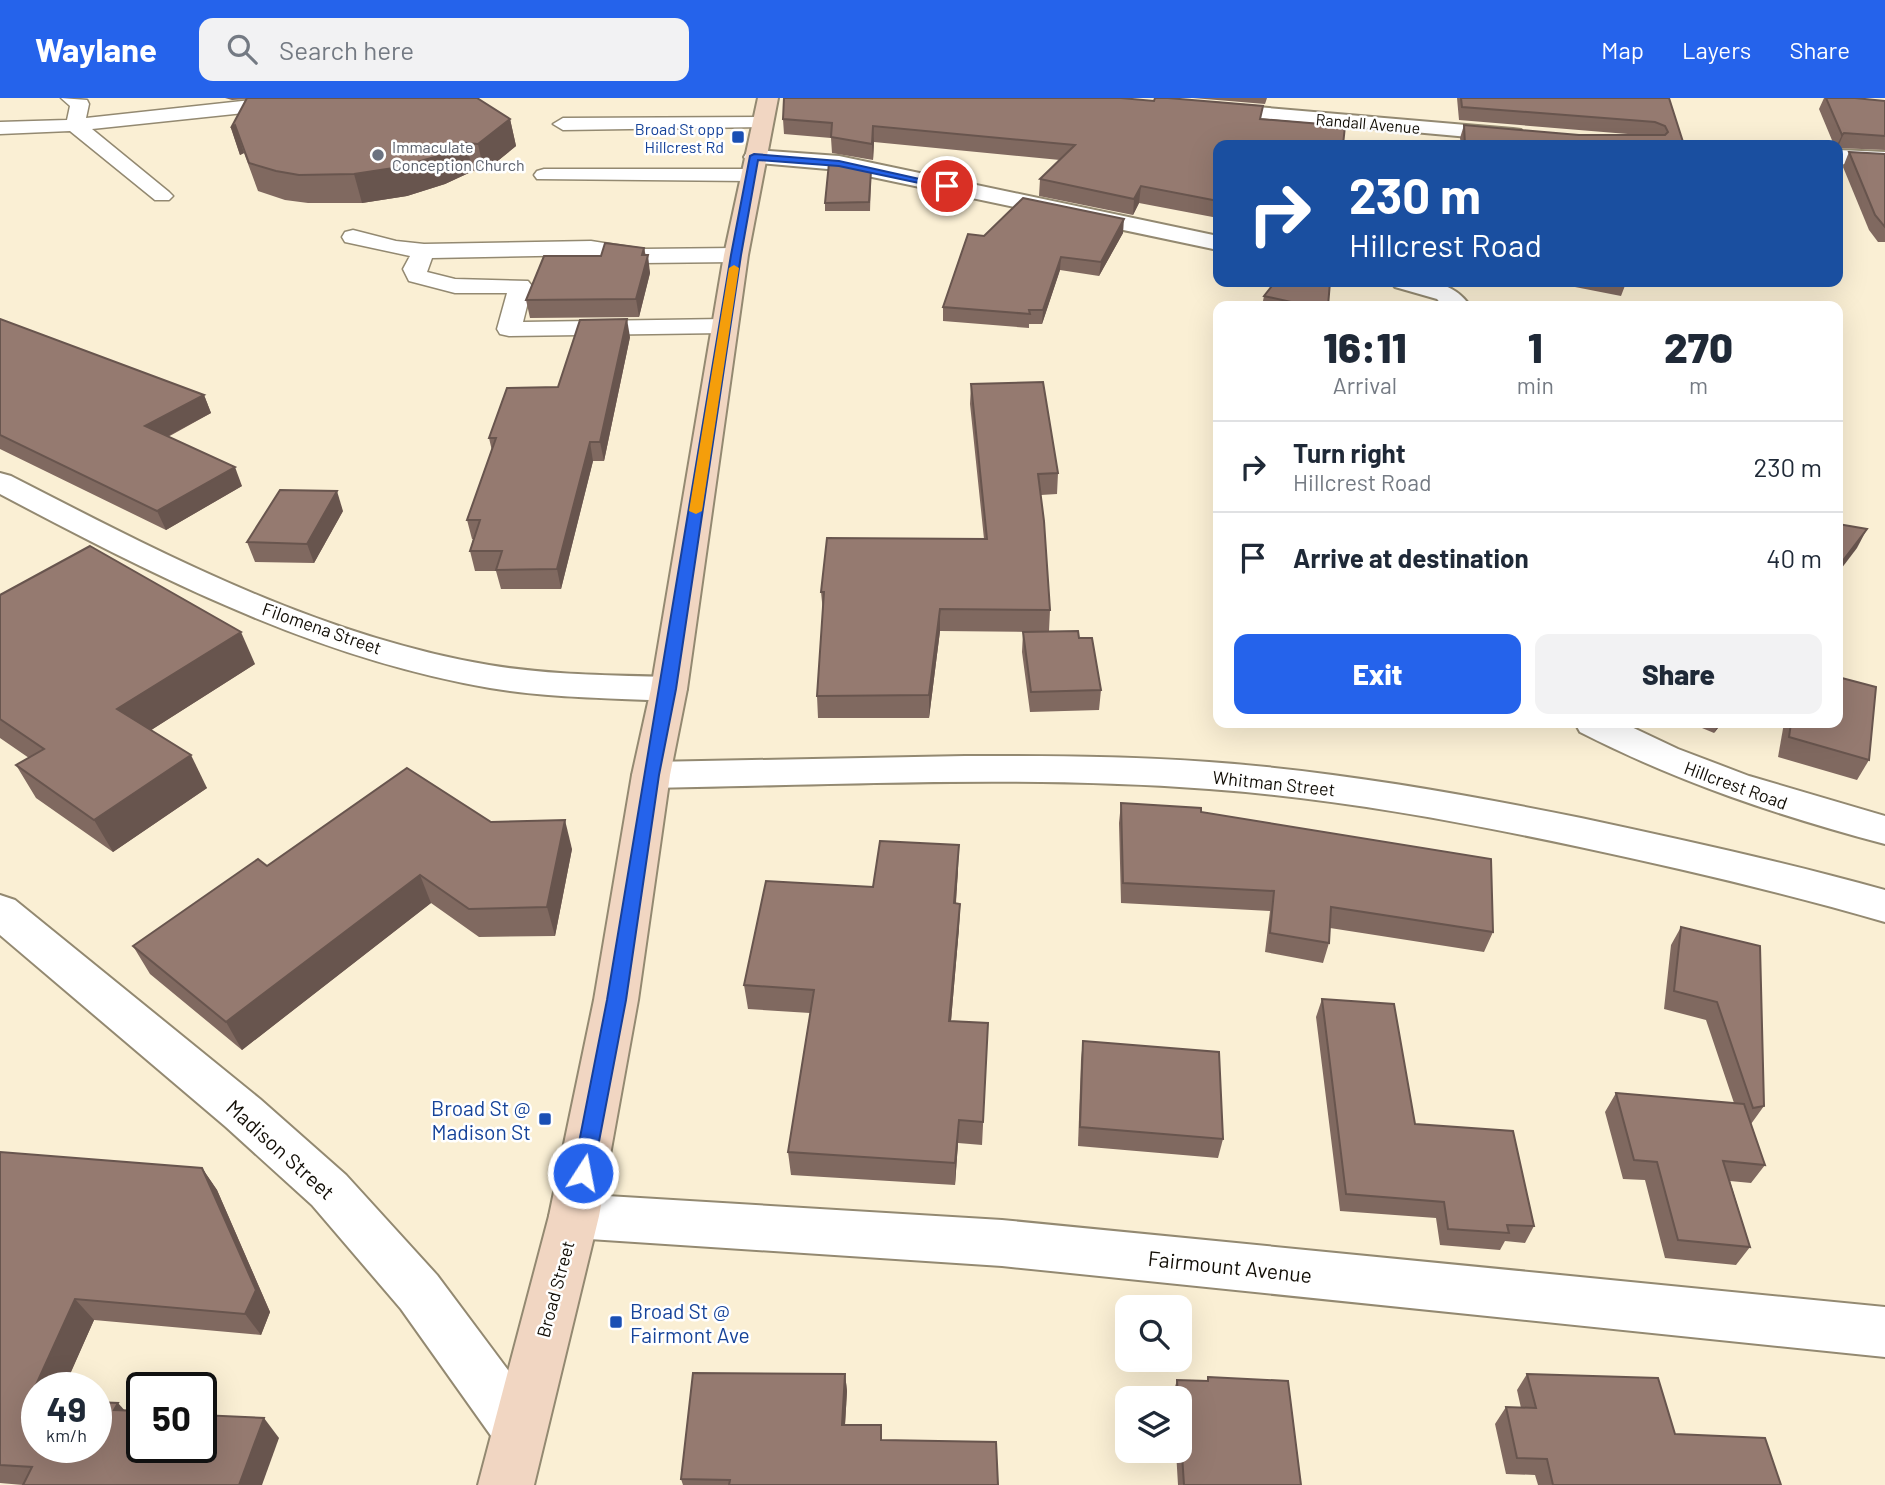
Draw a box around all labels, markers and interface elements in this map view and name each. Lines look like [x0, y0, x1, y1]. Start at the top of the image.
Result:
search box [199, 18, 689, 81]
text: Waylane [35, 29, 157, 69]
icon: search [223, 30, 261, 68]
text: Search here [279, 34, 414, 65]
text: Map [1601, 35, 1644, 64]
text: Layers [1682, 35, 1751, 64]
text: Share [1789, 35, 1850, 64]
street label: Randall Avenue [1315, 109, 1421, 137]
place label: Broad St opp Hillcrest Rd [635, 119, 724, 156]
marker: Broad St opp Hillcrest Rd [730, 129, 746, 145]
place label: Immaculate Conception Church [392, 137, 525, 174]
marker: Immaculate Conception Church [370, 147, 386, 163]
pin [917, 156, 977, 216]
text: 230 m [1349, 165, 1481, 224]
icon: arrive [928, 167, 966, 205]
icon: right [1234, 168, 1325, 259]
text: Hillcrest Road [1349, 225, 1542, 263]
text: 16:11 [1323, 321, 1407, 371]
text: 1 [1528, 321, 1543, 371]
text: 270 [1664, 321, 1733, 371]
text: Arrival [1333, 371, 1397, 399]
text: min [1517, 371, 1554, 399]
text: m [1689, 371, 1708, 399]
text: Turn right [1293, 437, 1406, 468]
icon: right [1234, 448, 1272, 486]
text: 230 m [1753, 451, 1822, 482]
text: Hillcrest Road [1293, 468, 1432, 496]
icon: arrive [1234, 539, 1272, 577]
text: Arrive at destination [1293, 542, 1529, 573]
text: 40 m [1766, 542, 1822, 573]
street label: Filomena Street [259, 597, 385, 659]
button: Exit [1234, 634, 1521, 714]
button: Share [1535, 634, 1822, 714]
street label: Hillcrest Road [1681, 756, 1791, 814]
street label: Whitman Street [1212, 766, 1336, 800]
street label: Madison Street [222, 1094, 340, 1204]
place label: Broad St @ Madison St [431, 1095, 531, 1144]
marker: Broad St @ Madison St [537, 1111, 553, 1127]
position arrow [546, 1136, 620, 1210]
street label: Broad Street [532, 1238, 578, 1340]
street label: Fairmount Avenue [1147, 1245, 1313, 1287]
map controls [1115, 1295, 1192, 1463]
button: search [1115, 1295, 1192, 1372]
place label: Broad St @ Fairmont Ave [630, 1298, 750, 1347]
marker: Broad St @ Fairmont Ave [608, 1314, 624, 1330]
speed limit sign: 50 [126, 1372, 217, 1463]
button: layers [1115, 1386, 1192, 1463]
text: 49 [47, 1387, 86, 1429]
text: km/h [46, 1424, 87, 1446]

